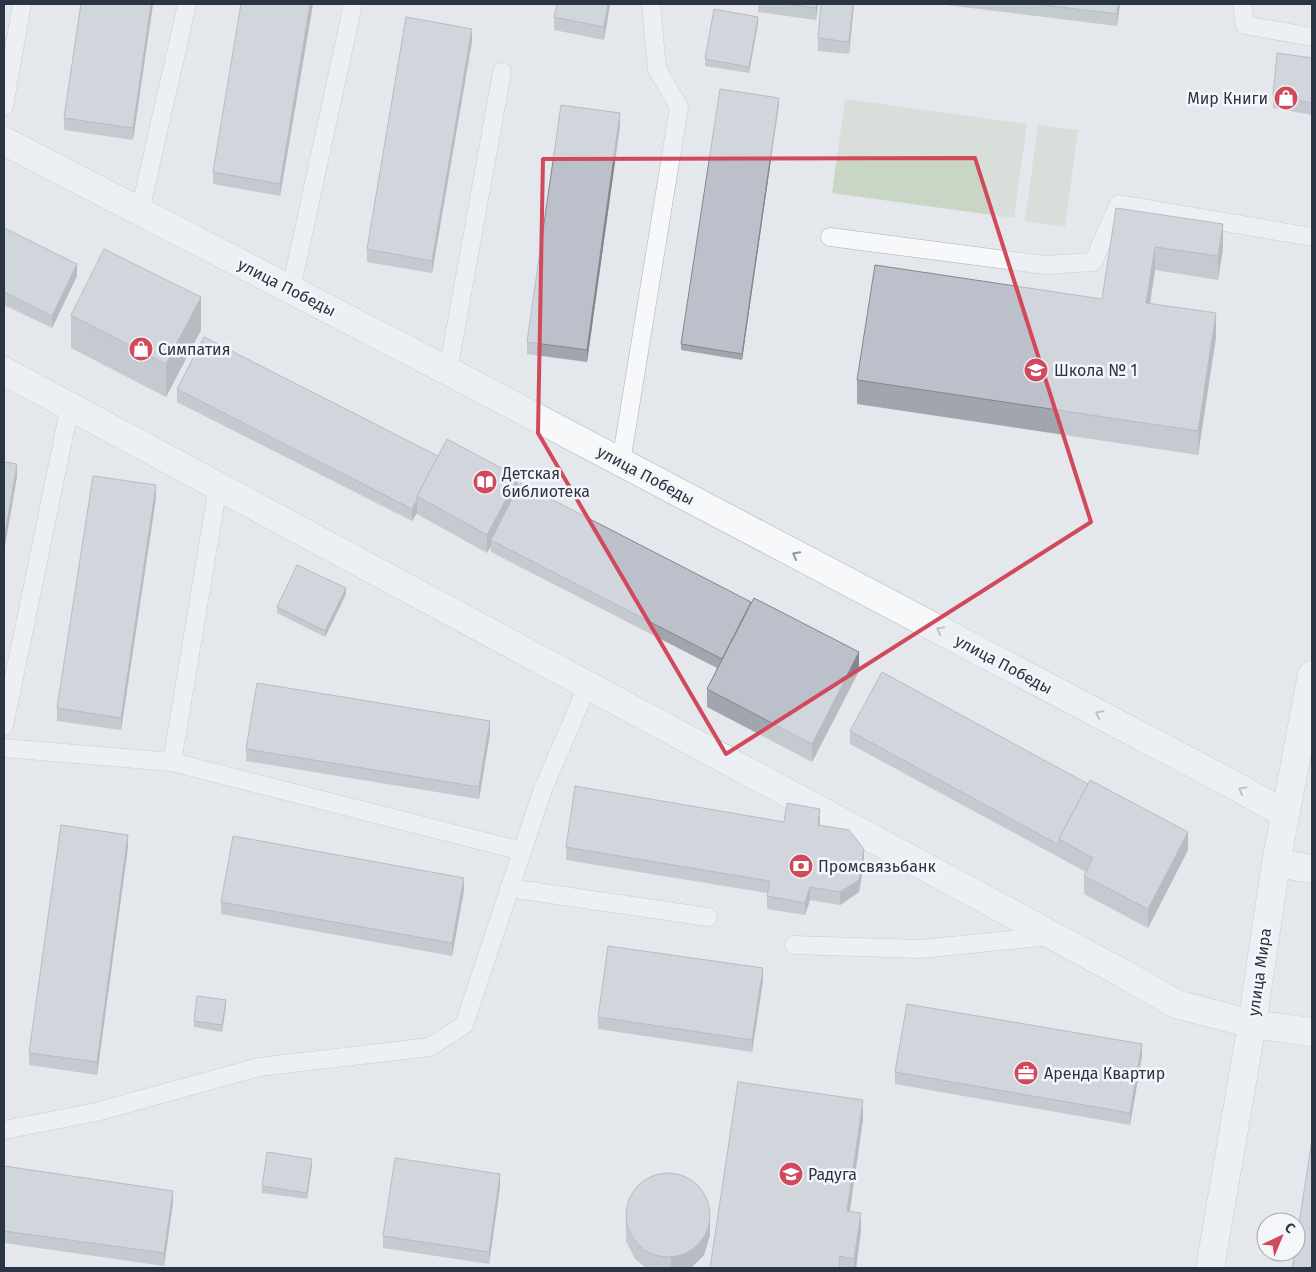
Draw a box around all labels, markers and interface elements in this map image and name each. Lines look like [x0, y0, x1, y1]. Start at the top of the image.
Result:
shop icon: Мир Книги [1273, 85, 1299, 111]
place label: Мир Книги [1187, 89, 1268, 108]
street label: улица Победы [235, 255, 339, 320]
shop icon: Симпатия [128, 336, 154, 362]
place label: Симпатия [158, 340, 231, 359]
school or university icon: Школа № 1 [1023, 357, 1049, 383]
place label: Школа № 1 [1054, 361, 1137, 380]
street label: улица Победы [594, 442, 698, 509]
place label: Детская библиотека [501, 464, 590, 501]
library icon: Детская библиотека [472, 469, 498, 495]
one-way arrow [792, 551, 801, 561]
one-way arrow [936, 626, 945, 636]
street label: улица Победы [952, 631, 1056, 698]
one-way arrow [1095, 710, 1104, 720]
one-way arrow [1239, 787, 1248, 797]
bank icon: Промсвязьбанк [788, 853, 814, 879]
place label: Промсвязьбанк [818, 857, 936, 876]
street label: улица Мира [1244, 927, 1275, 1017]
office icon: Аренда Квартир [1013, 1060, 1039, 1086]
place label: Аренда Квартир [1044, 1064, 1165, 1083]
school or university icon: Радуга [778, 1161, 804, 1187]
place label: Радуга [808, 1165, 857, 1184]
north arrow [1256, 1212, 1306, 1262]
text: С [1281, 1219, 1298, 1237]

